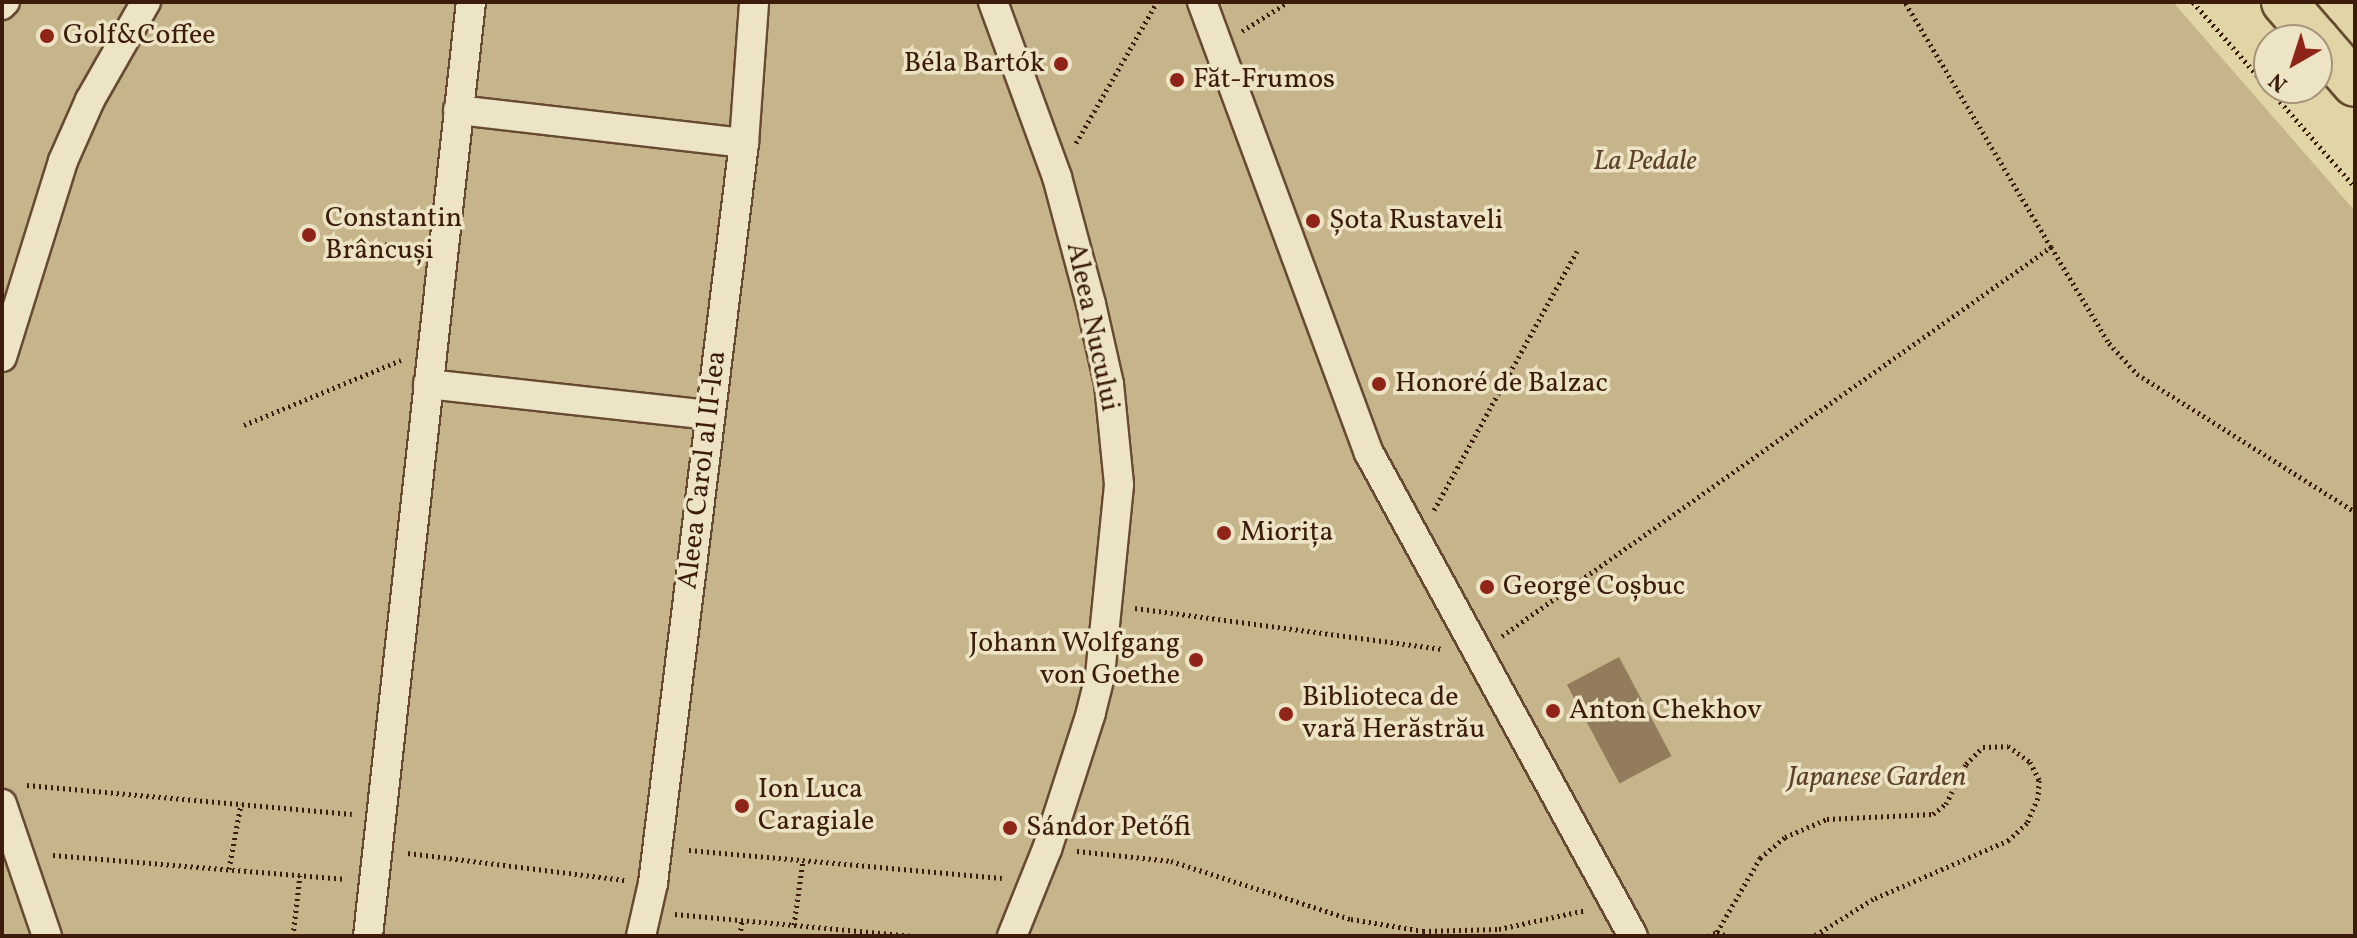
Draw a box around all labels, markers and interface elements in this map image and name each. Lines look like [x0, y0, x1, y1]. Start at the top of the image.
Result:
place label: Golf&Coffee [63, 19, 216, 53]
north arrow [2253, 24, 2333, 104]
marker: Golf&Coffee [38, 27, 56, 45]
place label: Béla Bartók [904, 47, 1045, 81]
marker: Béla Bartók [1052, 55, 1070, 73]
place label: Făt-Frumos [1193, 63, 1335, 97]
text: N [2263, 64, 2295, 99]
marker: Făt-Frumos [1168, 71, 1186, 89]
park label: La Pedale [1593, 145, 1697, 179]
place label: Constantin Brâncuși [325, 202, 462, 268]
place label: Șota Rustaveli [1329, 204, 1503, 238]
marker: Șota Rustaveli [1304, 212, 1322, 230]
marker: Constantin Brâncuși [300, 226, 318, 244]
street label: Aleea Nucului [1058, 240, 1126, 414]
street label: Aleea Carol al II-lea [672, 349, 734, 591]
place label: Honoré de Balzac [1395, 367, 1608, 401]
marker: Honoré de Balzac [1370, 375, 1388, 393]
place label: Miorița [1240, 516, 1333, 550]
marker: Miorița [1215, 524, 1233, 542]
place label: George Coșbuc [1503, 570, 1685, 604]
marker: George Coșbuc [1478, 578, 1496, 596]
place label: Johann Wolfgang von Goethe [968, 627, 1180, 693]
marker: Johann Wolfgang von Goethe [1187, 651, 1205, 669]
place label: Biblioteca de vară Herăstrău [1302, 681, 1485, 747]
place label: Anton Chekhov [1569, 694, 1762, 728]
marker: Anton Chekhov [1544, 702, 1562, 720]
marker: Biblioteca de vară Herăstrău [1277, 705, 1295, 723]
park label: Japanese Garden [1788, 761, 1966, 795]
place label: Ion Luca Caragiale [758, 773, 874, 839]
marker: Ion Luca Caragiale [733, 797, 751, 815]
place label: Sándor Petőfi [1026, 811, 1191, 845]
marker: Sándor Petőfi [1001, 819, 1019, 837]

